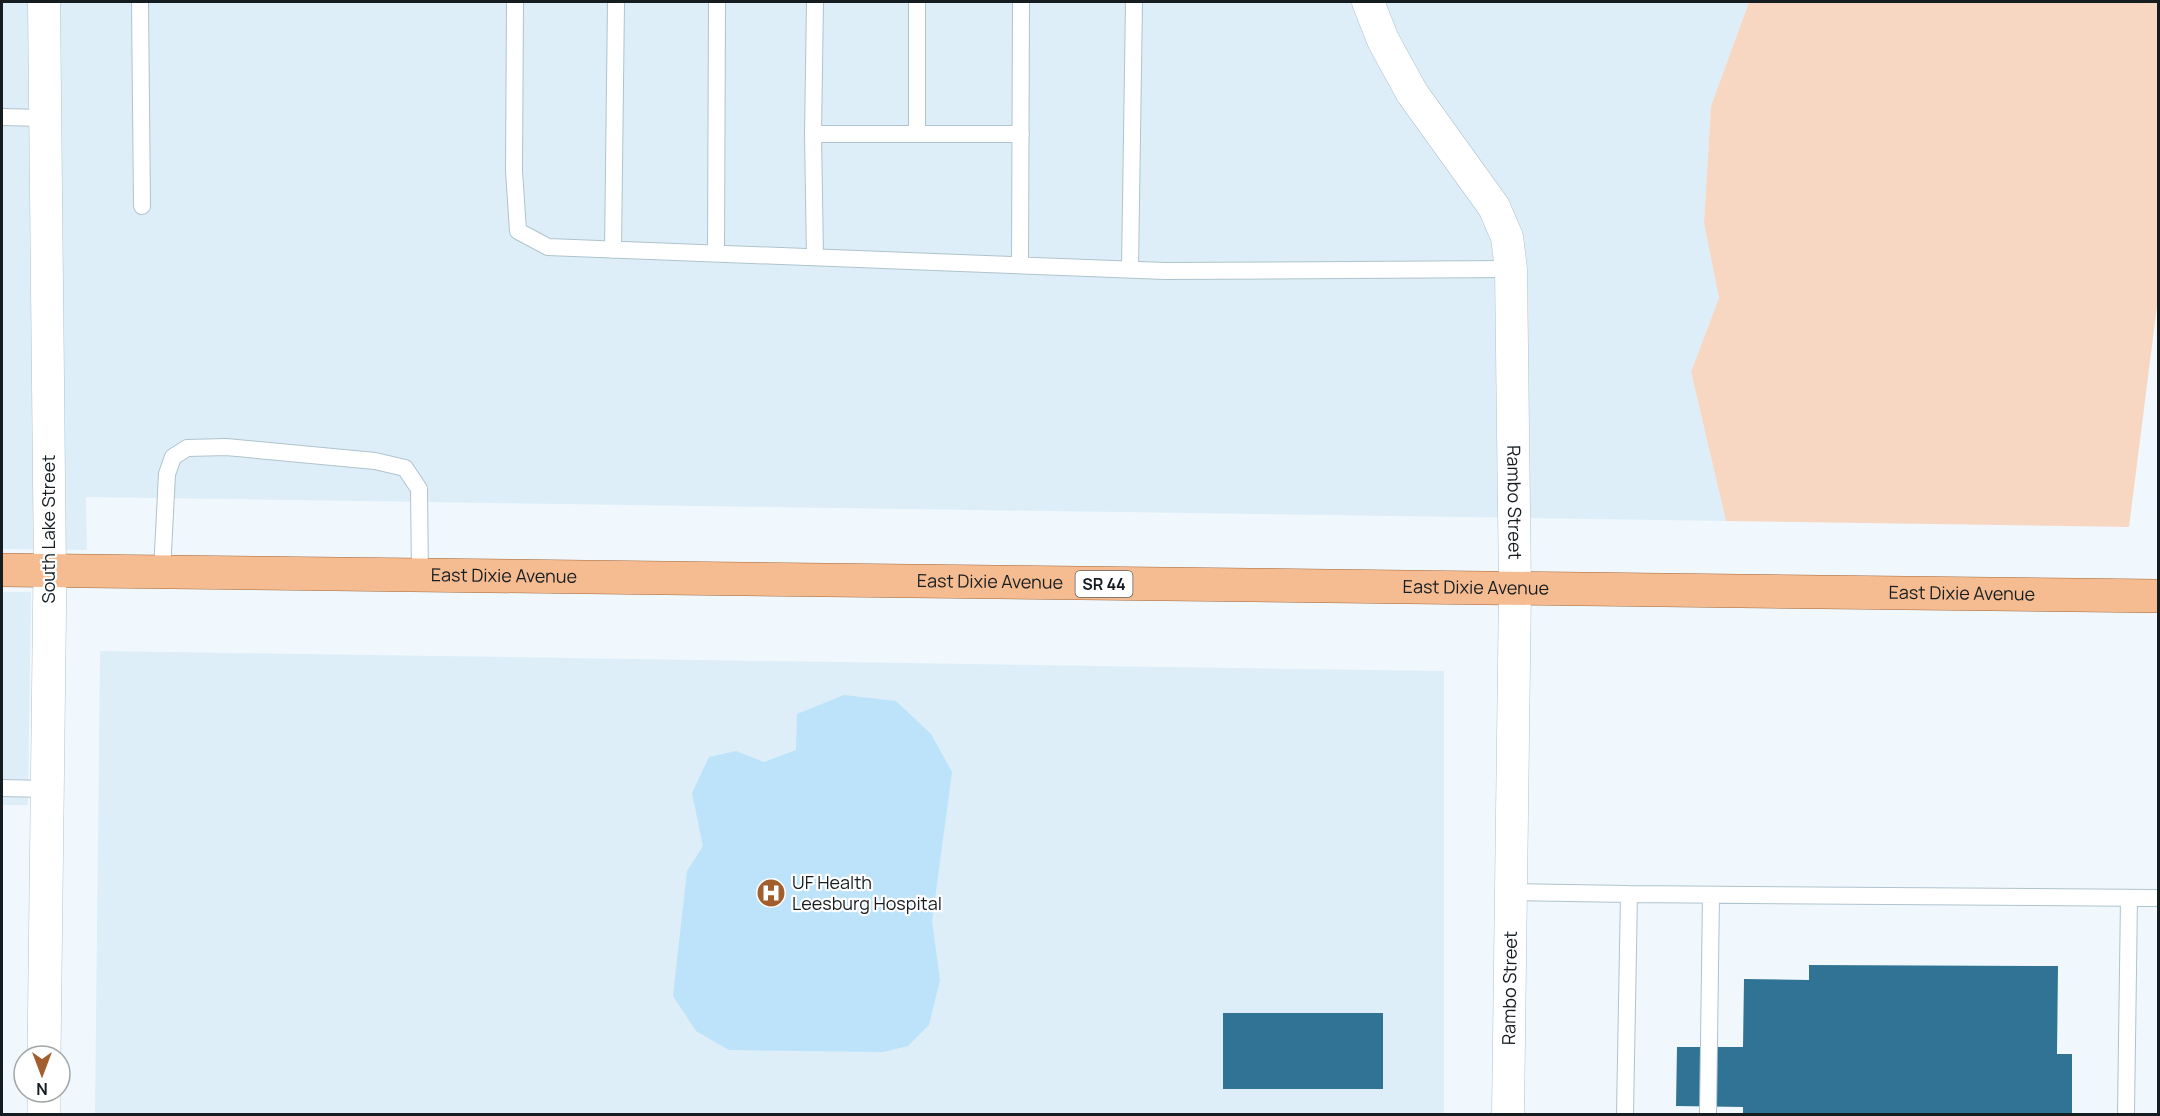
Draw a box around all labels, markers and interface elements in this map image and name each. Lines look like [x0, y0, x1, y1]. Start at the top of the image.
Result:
street label: Rambo Street [1502, 445, 1528, 560]
street label: South Lake Street [36, 455, 60, 603]
street label: East Dixie Avenue [431, 562, 577, 588]
street label: East Dixie Avenue [917, 568, 1063, 594]
road number: SR 44 [1076, 571, 1132, 597]
street label: East Dixie Avenue [1403, 574, 1549, 600]
street label: East Dixie Avenue [1889, 580, 2035, 606]
place label: UF Health Leesburg Hospital [792, 870, 942, 915]
hospital icon: UF Health Leesburg Hospital [755, 877, 787, 909]
street label: Rambo Street [1496, 931, 1522, 1045]
north arrow [12, 1044, 72, 1104]
text: N [36, 1078, 48, 1100]

